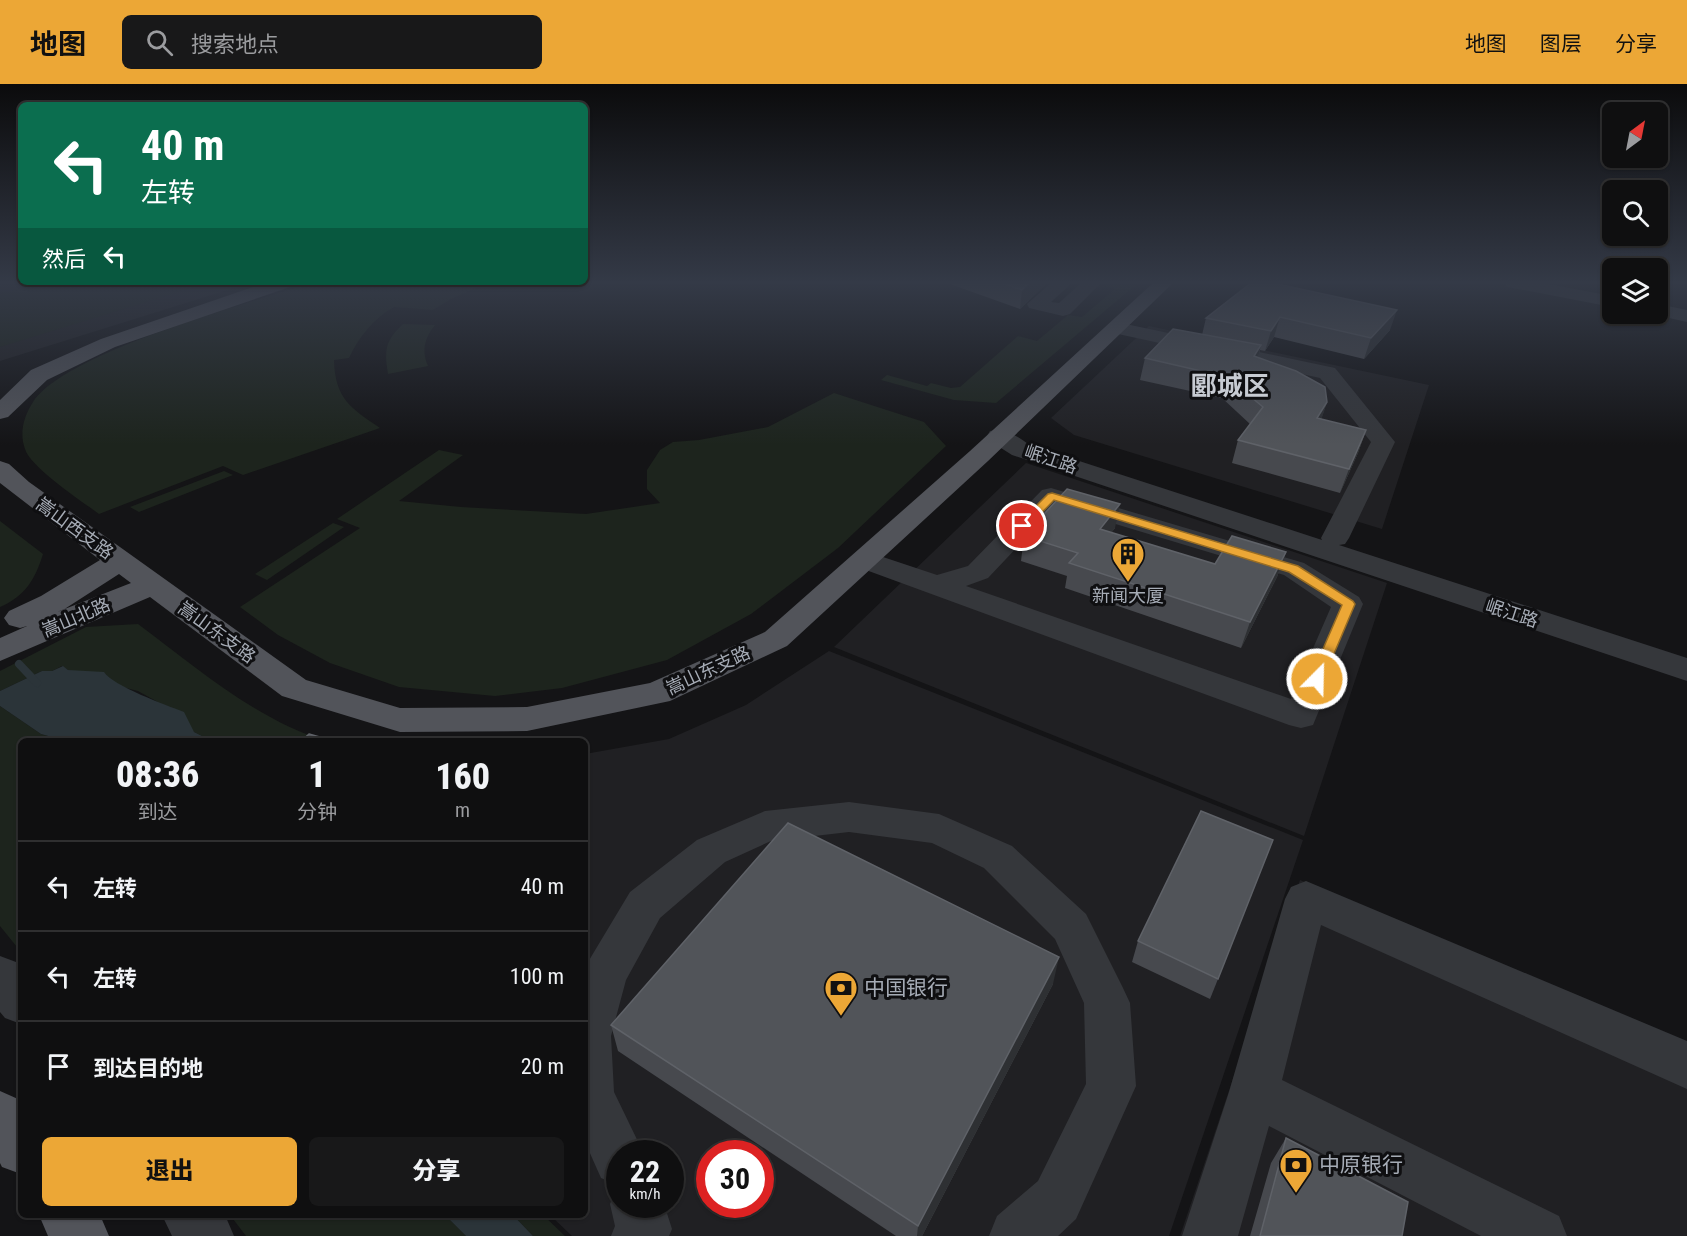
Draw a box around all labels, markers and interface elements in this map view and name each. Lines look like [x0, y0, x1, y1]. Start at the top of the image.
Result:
search box [122, 15, 542, 69]
icon: search [143, 26, 176, 59]
text: 地图 [30, 28, 86, 61]
text: 搜索地点 [191, 32, 279, 57]
text: 地图 [1465, 32, 1507, 56]
text: 图层 [1540, 32, 1582, 56]
text: 分享 [1615, 32, 1657, 56]
north arrow [1602, 102, 1668, 168]
map controls [1602, 102, 1668, 324]
text: 40 m [141, 121, 224, 170]
icon: left [42, 126, 120, 204]
text: 左转 [141, 177, 195, 209]
button: search [1602, 180, 1668, 246]
icon: left [98, 240, 131, 273]
text: 然后 [42, 247, 86, 272]
button: layers [1602, 258, 1668, 324]
district label: 郾城区 [1191, 371, 1269, 401]
street label: 岷江路 [1022, 440, 1080, 478]
street label: 嵩山西支路 [32, 493, 118, 563]
pin [996, 500, 1047, 551]
icon: arrive [1005, 509, 1038, 542]
building icon: 新闻大厦 [1110, 536, 1146, 583]
place label: 新闻大厦 [1092, 585, 1164, 606]
street label: 嵩山北路 [39, 593, 113, 641]
street label: 岷江路 [1483, 595, 1541, 631]
street label: 嵩山东支路 [174, 597, 260, 667]
street label: 嵩山东支路 [663, 641, 753, 699]
position arrow [1285, 647, 1349, 711]
text: 08:36 [116, 754, 199, 796]
text: 1 [308, 754, 326, 796]
text: 160 [435, 756, 490, 798]
text: m [455, 798, 470, 822]
text: 到达 [138, 800, 178, 824]
text: 分钟 [297, 800, 337, 824]
icon: left [42, 870, 75, 903]
text: 40 m [521, 874, 564, 899]
text: 左转 [93, 876, 137, 901]
icon: left [42, 960, 75, 993]
text: 100 m [510, 964, 564, 989]
text: 左转 [93, 966, 137, 991]
bank icon: 中国银行 [823, 970, 859, 1017]
place label: 中国银行 [864, 976, 948, 1000]
icon: arrive [42, 1050, 75, 1083]
text: 20 m [521, 1054, 564, 1079]
text: 到达目的地 [93, 1056, 203, 1081]
button: 退出 [42, 1137, 297, 1206]
button: 分享 [309, 1137, 564, 1206]
speed limit sign: 30 [696, 1140, 774, 1218]
bank icon: 中原银行 [1278, 1147, 1314, 1194]
place label: 中原银行 [1319, 1153, 1403, 1177]
text: 22 [630, 1154, 660, 1189]
text: km/h [630, 1185, 660, 1203]

